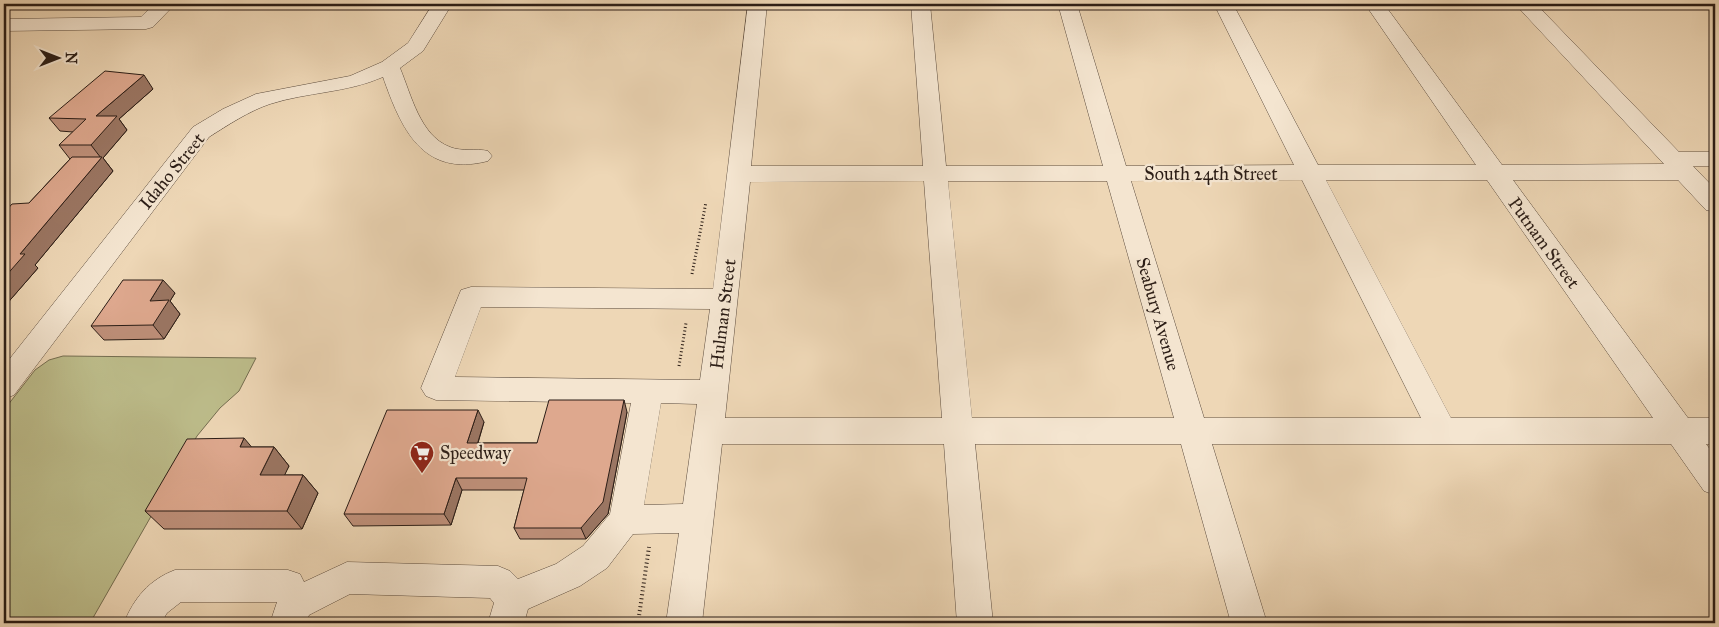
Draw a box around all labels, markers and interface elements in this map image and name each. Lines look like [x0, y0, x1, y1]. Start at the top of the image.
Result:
north arrow [32, 32, 82, 82]
text: N [62, 52, 79, 64]
street label: Idaho Street [135, 128, 210, 214]
street label: South 24th Street [1144, 163, 1278, 185]
street label: Putnam Street [1504, 193, 1585, 293]
street label: Seabury Avenue [1131, 255, 1185, 373]
street label: Hulman Street [705, 257, 741, 370]
supermarket icon: Speedway [409, 440, 435, 474]
place label: Speedway [440, 442, 511, 464]

